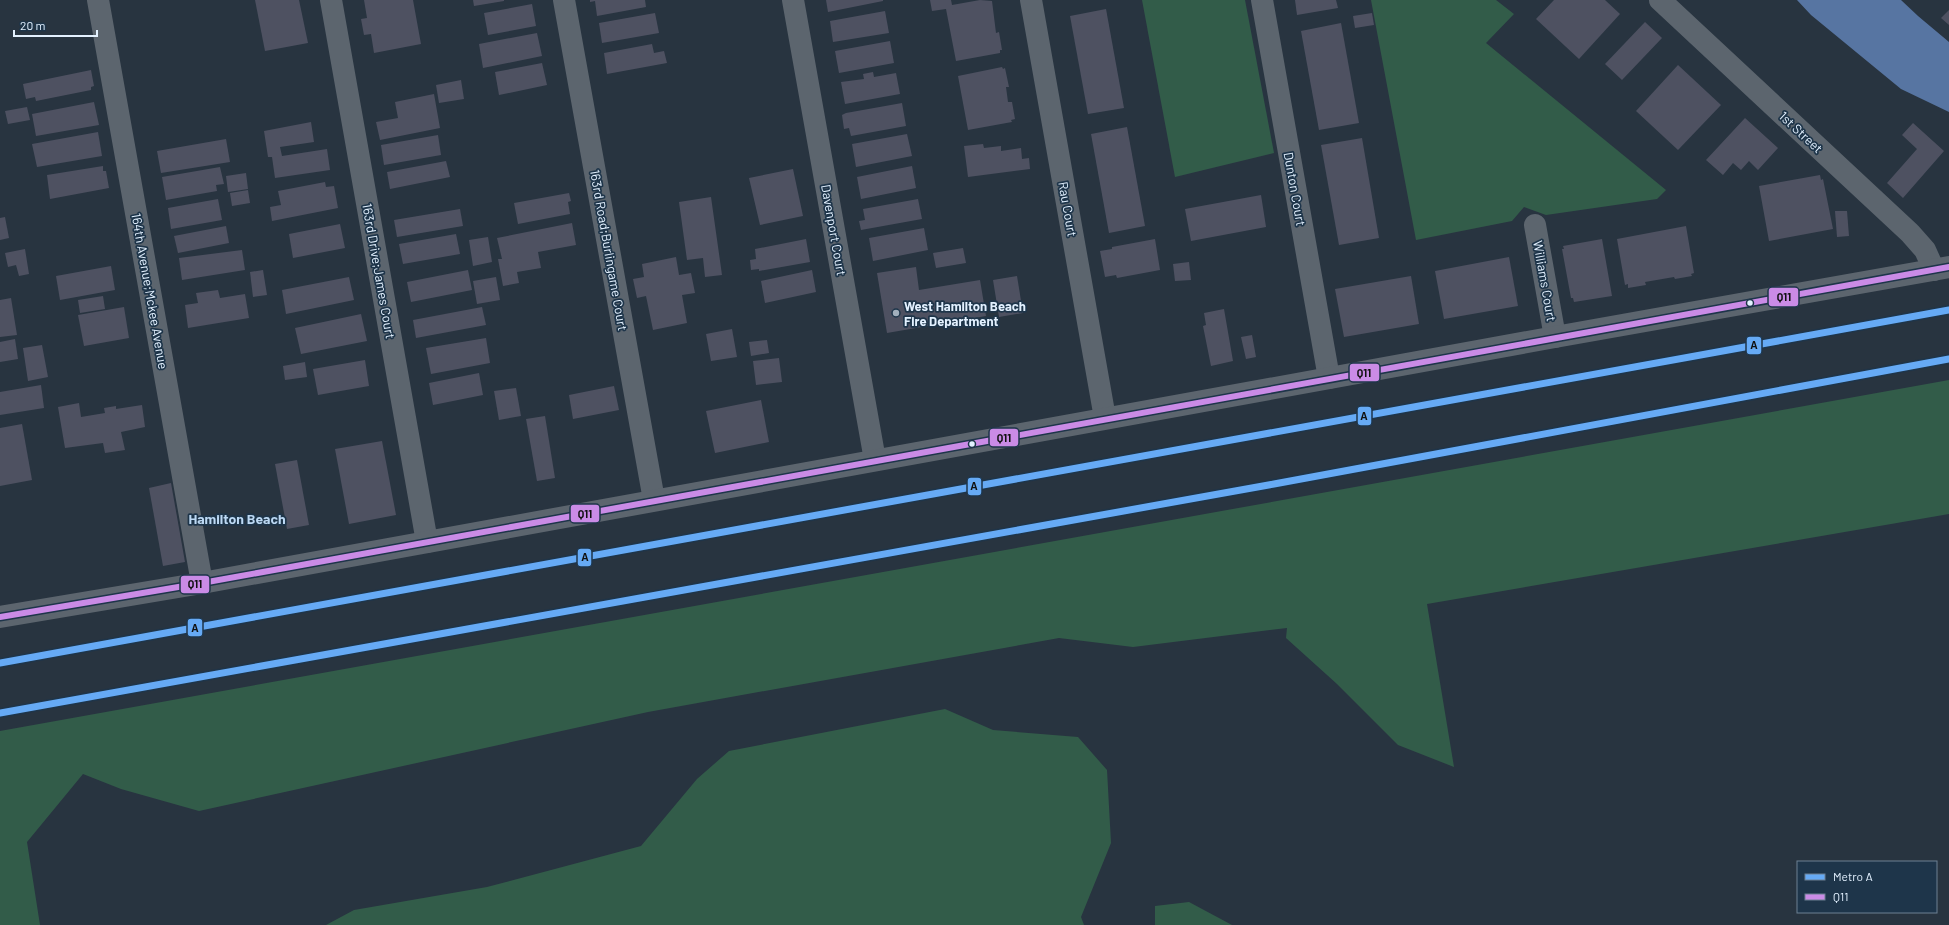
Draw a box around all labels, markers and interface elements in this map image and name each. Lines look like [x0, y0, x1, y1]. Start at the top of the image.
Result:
scale bar [14, 12, 97, 38]
text: 20 m [20, 18, 46, 32]
street label: 1st Street [1776, 108, 1826, 156]
street label: Dunton Court [1281, 151, 1309, 227]
street label: 163rd Road;Burlingame Court [587, 168, 631, 332]
street label: Rau Court [1055, 180, 1081, 238]
street label: Davenport Court [818, 183, 850, 277]
street label: 163rd Drive;James Court [359, 202, 399, 340]
street label: 164th Avenue;Mckee Avenue [128, 212, 172, 370]
street label: Williams Court [1530, 239, 1560, 323]
line badge: Q11 [1768, 287, 1799, 307]
text: Q11 [1777, 290, 1791, 303]
place label: West Hamilton Beach Fire Department [904, 298, 1026, 329]
unlabelled marker [1745, 298, 1755, 308]
marker: West Hamilton Beach Fire Department [891, 308, 901, 318]
line badge: A [1746, 336, 1762, 355]
text: A [1750, 338, 1758, 351]
line badge: Q11 [1349, 363, 1380, 382]
text: Q11 [1357, 366, 1371, 379]
line badge: A [1357, 406, 1372, 426]
text: A [1360, 409, 1368, 422]
line badge: Q11 [989, 428, 1019, 447]
text: Q11 [997, 431, 1011, 444]
unlabelled marker [967, 439, 977, 449]
line badge: A [967, 477, 982, 496]
text: A [970, 479, 978, 492]
line badge: Q11 [570, 504, 600, 523]
text: Q11 [578, 507, 592, 520]
district label: Hamilton Beach [188, 510, 286, 527]
line badge: A [577, 548, 592, 567]
text: A [581, 550, 589, 563]
line badge: Q11 [180, 575, 210, 594]
text: Q11 [188, 577, 202, 590]
line badge: A [187, 618, 203, 637]
text: A [191, 621, 199, 634]
legend [1797, 861, 1937, 913]
text: Metro A [1833, 869, 1873, 883]
text: Q11 [1833, 889, 1848, 903]

